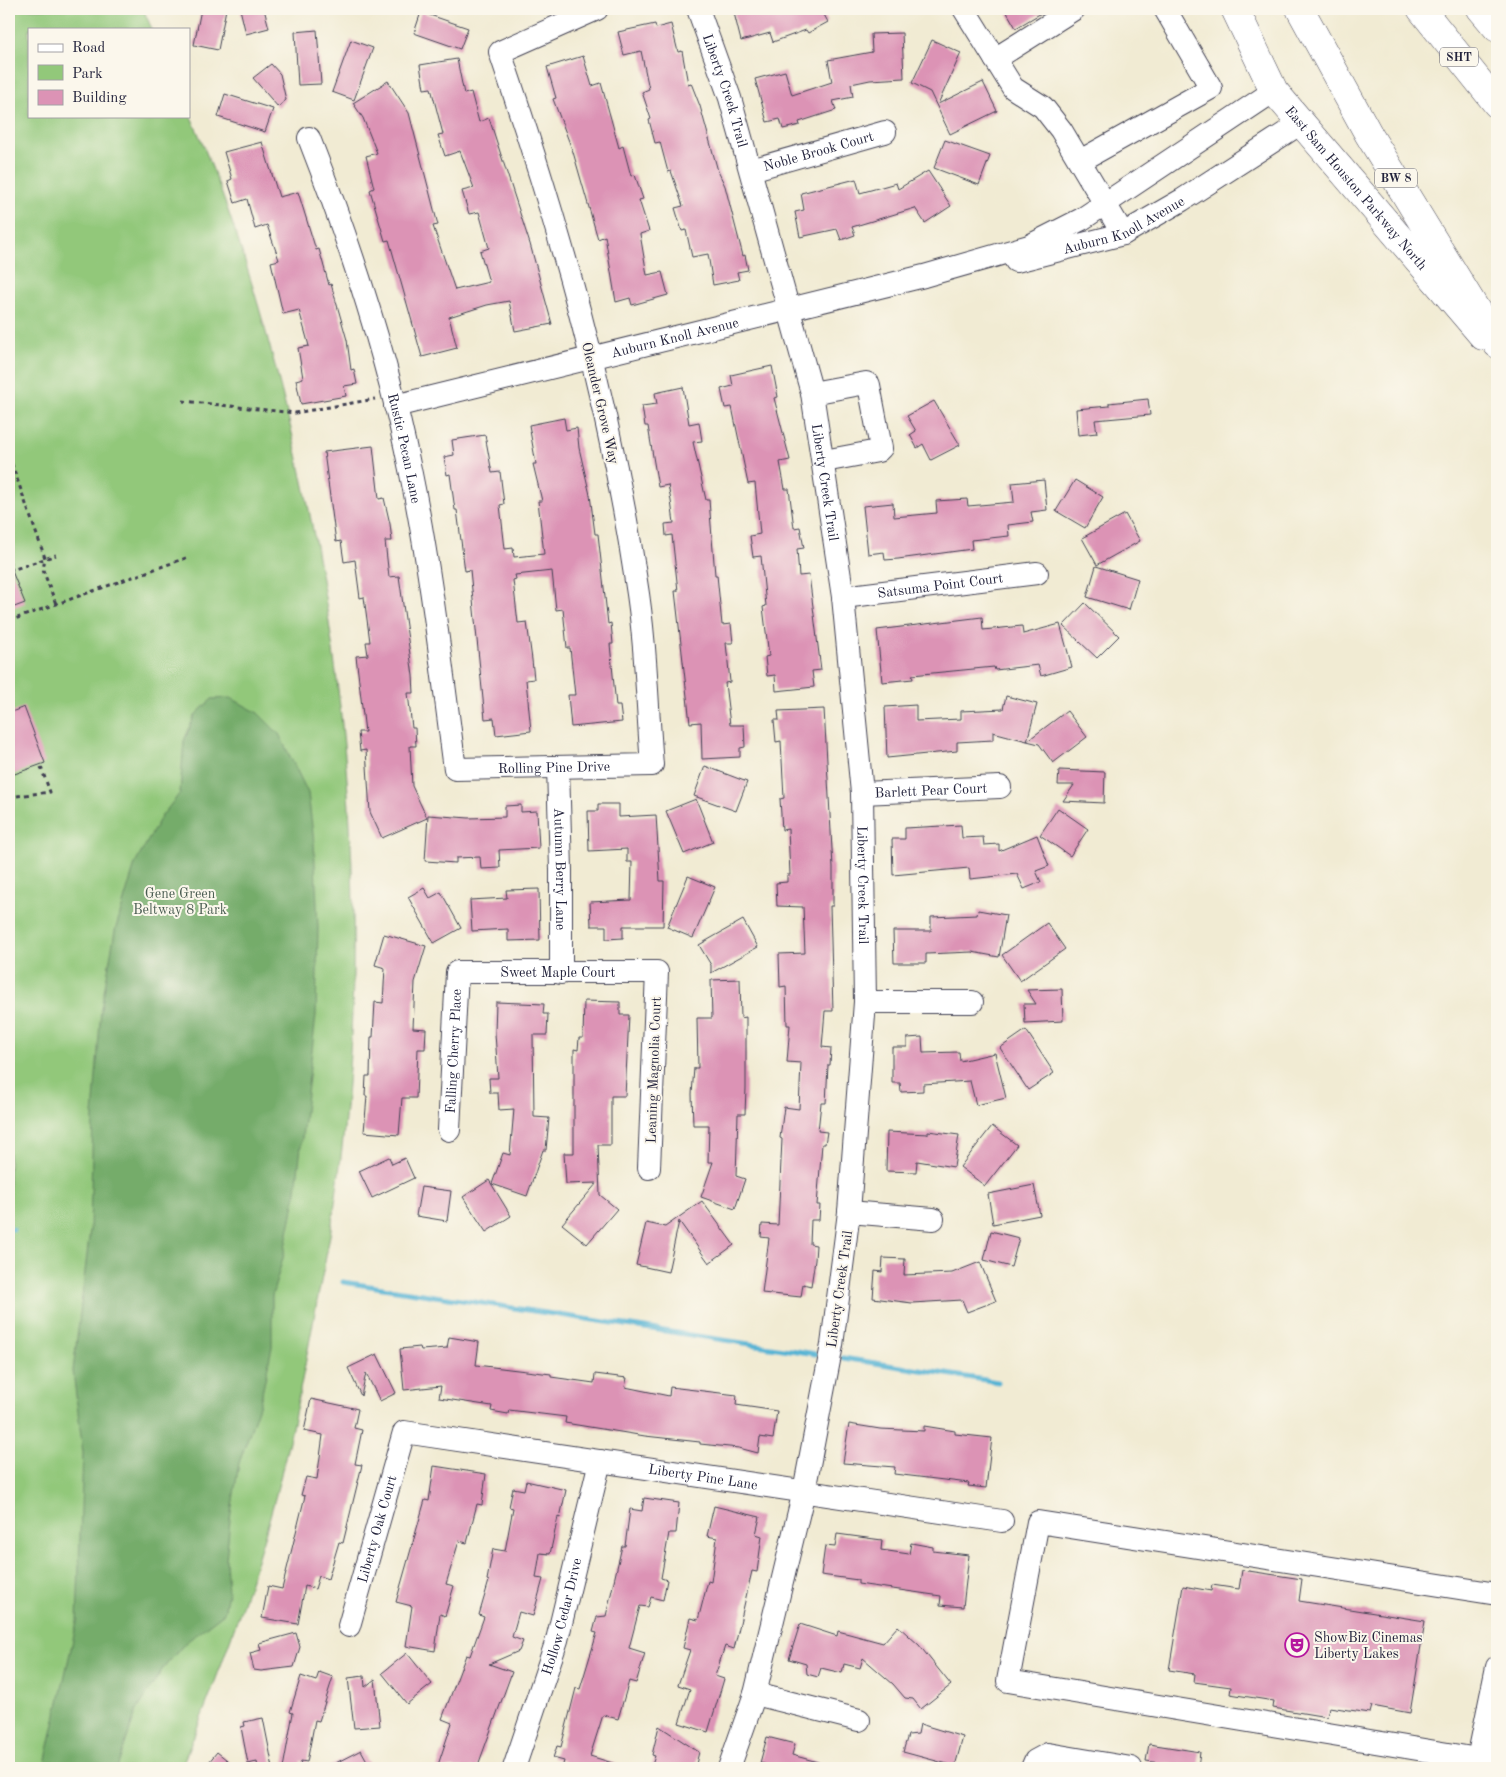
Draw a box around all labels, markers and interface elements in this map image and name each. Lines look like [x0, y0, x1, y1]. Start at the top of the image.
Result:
legend [28, 28, 190, 118]
street label: Liberty Creek Trail [700, 32, 749, 149]
text: Road [72, 41, 106, 56]
road number: SHT [1440, 48, 1478, 66]
text: Park [72, 67, 103, 82]
text: Building [72, 91, 127, 106]
street label: East Sam Houston Parkway North [1282, 104, 1430, 273]
street label: Noble Brook Court [762, 130, 875, 174]
road number: BW 8 [1375, 168, 1417, 188]
street label: Auburn Knoll Avenue [1061, 194, 1187, 257]
street label: Auburn Knoll Avenue [610, 316, 740, 361]
street label: Oleander Grove Way [579, 341, 621, 466]
street label: Rustic Pecan Lane [385, 392, 423, 505]
street label: Liberty Creek Trail [809, 423, 840, 542]
street label: Satsuma Point Court [877, 571, 1004, 601]
street label: Rolling Pine Drive [498, 760, 610, 776]
street label: Barlett Pear Court [874, 782, 988, 800]
street label: Autumn Berry Lane [551, 808, 567, 930]
street label: Liberty Creek Trail [854, 826, 870, 944]
park label: Gene Green Beltway 8 Park [133, 887, 227, 917]
street label: Sweet Maple Court [500, 966, 615, 980]
street label: Falling Cherry Place [444, 988, 464, 1114]
street label: Leaning Magnolia Court [644, 996, 664, 1144]
street label: Liberty Creek Trail [825, 1229, 855, 1349]
street label: Liberty Pine Lane [647, 1462, 759, 1493]
street label: Liberty Oak Court [356, 1474, 399, 1585]
street label: Hollow Cedar Drive [540, 1557, 584, 1677]
place label: ShowBiz Cinemas Liberty Lakes [1314, 1631, 1423, 1661]
theatre icon: ShowBiz Cinemas Liberty Lakes [1284, 1632, 1310, 1658]

